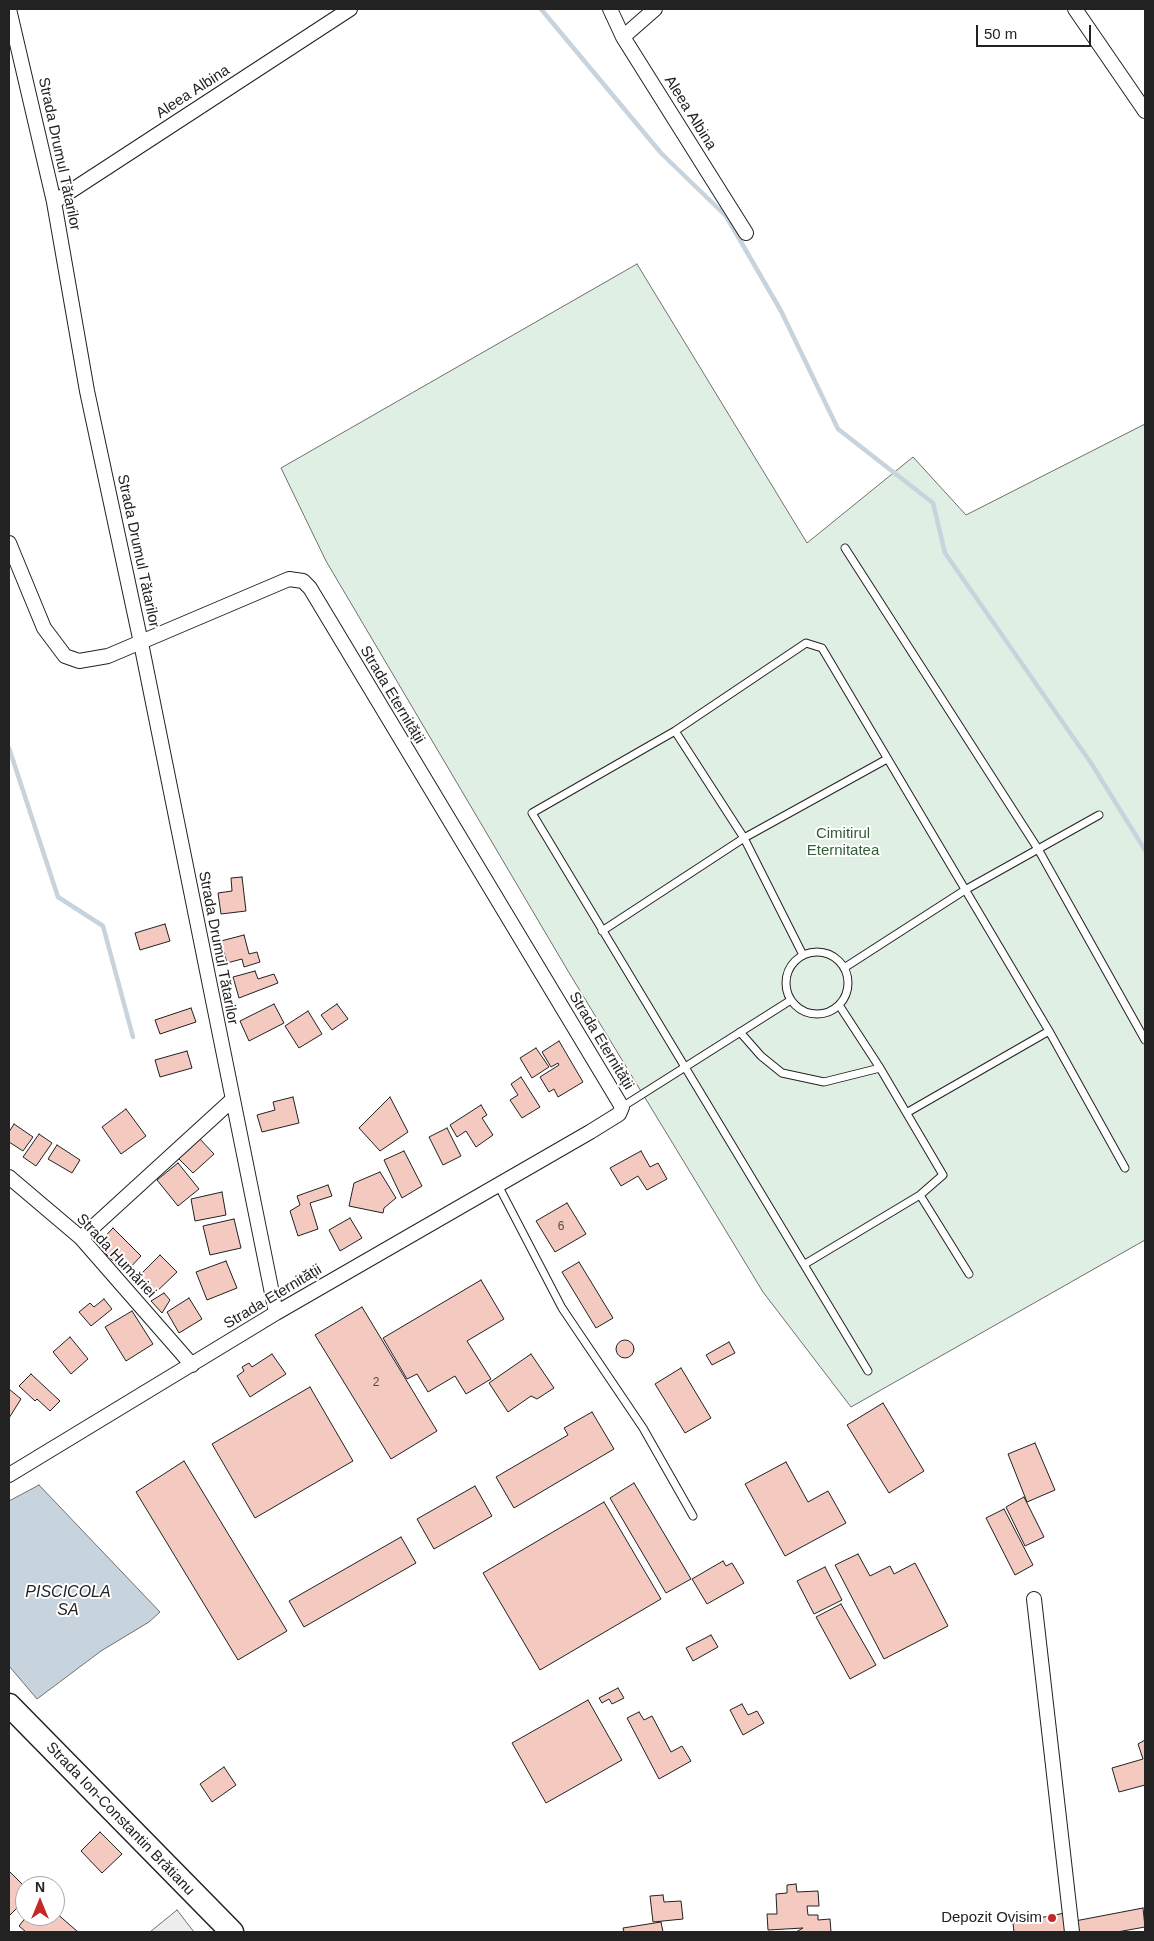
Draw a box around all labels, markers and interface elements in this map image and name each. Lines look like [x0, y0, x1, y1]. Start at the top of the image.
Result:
scale bar [979, 15, 1094, 47]
text: 50 m [984, 25, 1017, 42]
street label: Aleea Albina [153, 62, 233, 122]
street label: Aleea Albina [660, 73, 720, 153]
street label: Strada Drumul Tătarilor [34, 76, 84, 232]
street label: Strada Drumul Tătarilor [113, 473, 163, 629]
street label: Strada Eternității [356, 643, 428, 747]
park label: Cimitirul Eternitatea [807, 825, 879, 860]
street label: Strada Drumul Tătarilor [194, 870, 242, 1026]
street label: Strada Eternității [565, 989, 637, 1093]
street label: Strada Humăriei [72, 1210, 160, 1302]
house number: 6 [558, 1220, 564, 1234]
street label: Strada Eternității [221, 1261, 325, 1333]
house number: 2 [373, 1376, 379, 1390]
water label: PISCICOLA SA [25, 1583, 111, 1621]
street label: Strada Ion-Constantin Brătianu [42, 1739, 198, 1899]
north arrow [15, 1876, 65, 1926]
text: N [35, 1879, 45, 1895]
place label: Depozit Ovisim [941, 1909, 1042, 1927]
marker: Depozit Ovisim [1046, 1912, 1058, 1924]

